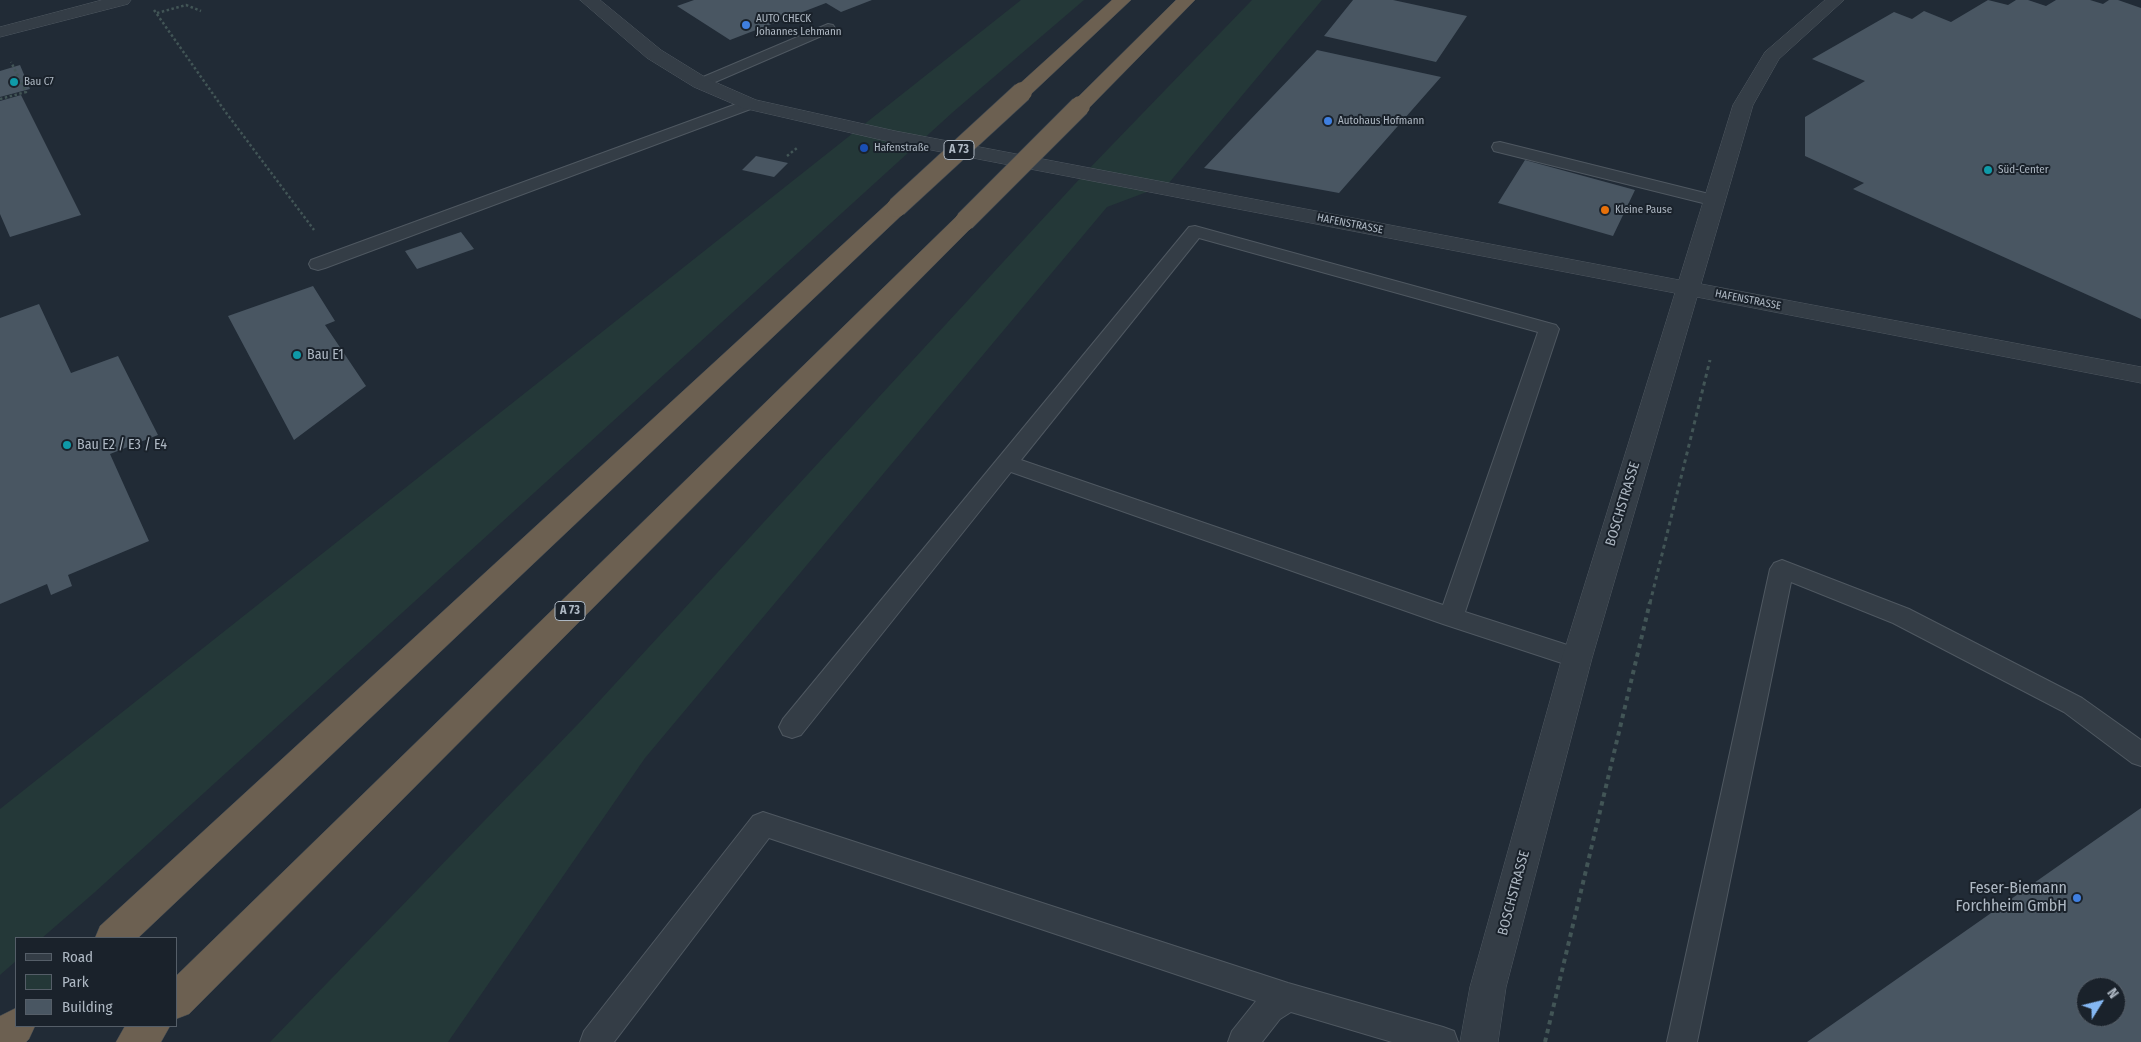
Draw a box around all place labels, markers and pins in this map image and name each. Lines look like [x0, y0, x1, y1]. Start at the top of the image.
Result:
place label: AUTO CHECK Johannes Lehmann [756, 12, 842, 38]
marker: AUTO CHECK Johannes Lehmann [740, 19, 752, 31]
place label: Bau C7 [24, 75, 54, 89]
marker: Bau C7 [8, 76, 20, 88]
place label: Autohaus Hofmann [1338, 114, 1424, 128]
marker: Autohaus Hofmann [1322, 115, 1334, 127]
place label: Hafenstraße [874, 141, 929, 155]
marker: Hafenstraße [858, 142, 870, 154]
place label: Süd-Center [1998, 163, 2048, 177]
marker: Süd-Center [1982, 164, 1994, 176]
place label: Kleine Pause [1615, 203, 1672, 217]
marker: Kleine Pause [1599, 204, 1611, 216]
place label: Bau E1 [307, 347, 344, 363]
marker: Bau E1 [291, 349, 303, 361]
place label: Bau E2 / E3 / E4 [77, 437, 167, 453]
marker: Bau E2 / E3 / E4 [61, 439, 73, 451]
place label: Feser-Biemann Forchheim GmbH [1956, 879, 2067, 917]
marker: Feser-Biemann Forchheim GmbH [2071, 892, 2083, 904]

